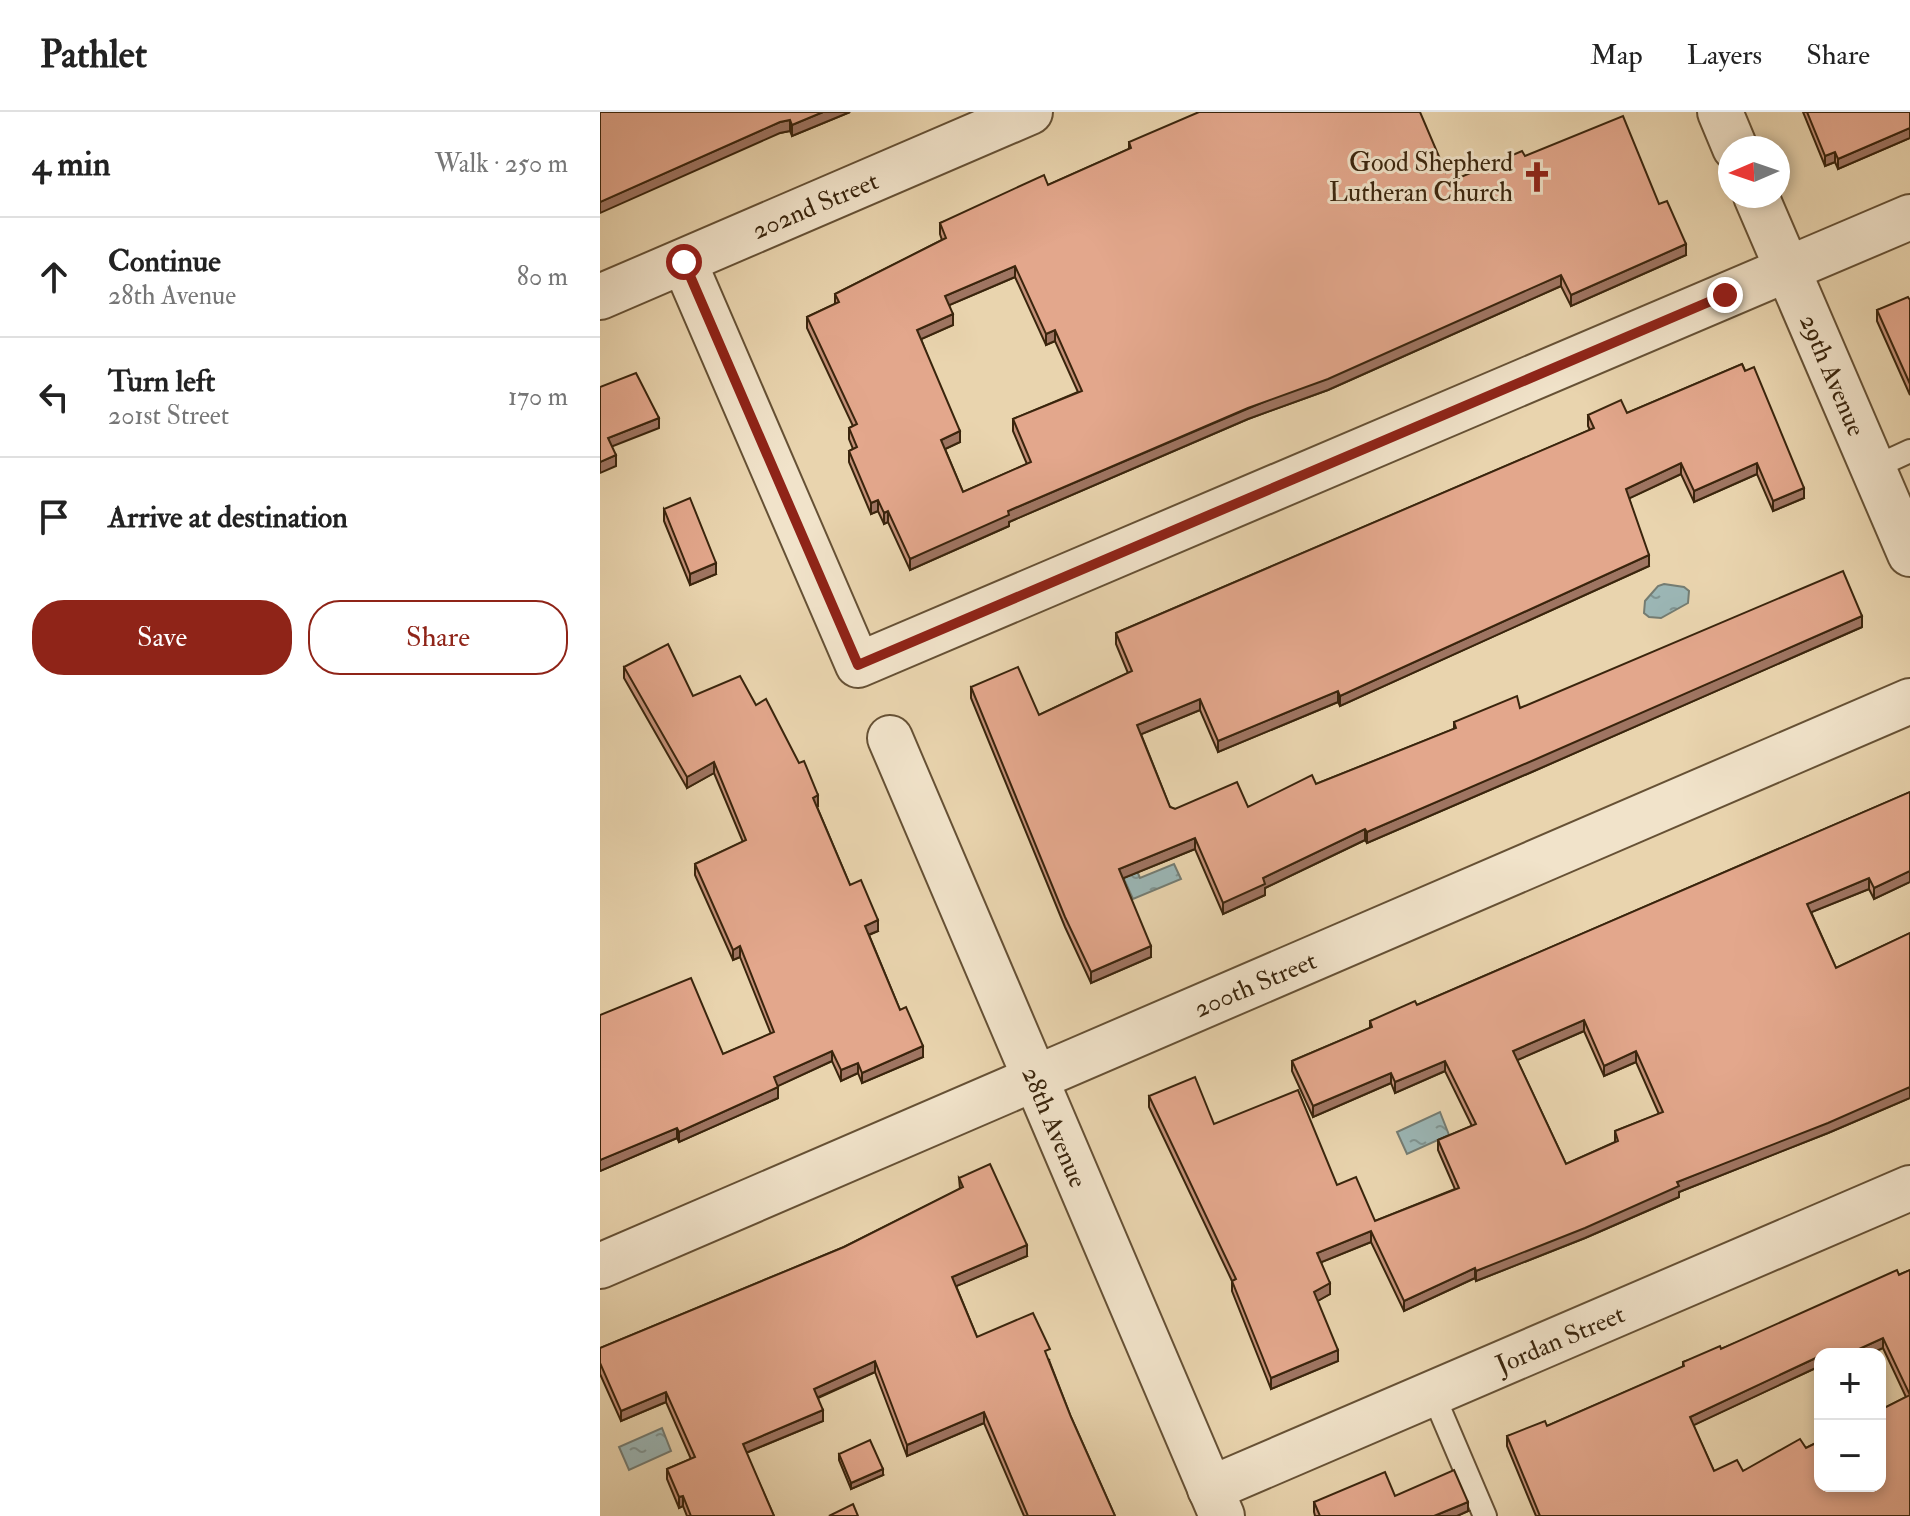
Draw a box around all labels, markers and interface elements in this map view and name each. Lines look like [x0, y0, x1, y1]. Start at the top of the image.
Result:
text: Pathlet [40, 31, 147, 79]
text: Map [1590, 38, 1643, 73]
text: Layers [1687, 38, 1762, 73]
text: Share [1806, 38, 1870, 73]
north arrow [1718, 136, 1790, 208]
text: 4 min [32, 143, 110, 186]
place label: Good Shepherd Lutheran Church [1329, 147, 1513, 209]
text: Walk · 250 m [435, 148, 568, 180]
church icon: Good Shepherd Lutheran Church [1520, 160, 1554, 194]
street label: 202nd Street [747, 165, 883, 247]
text: Continue [108, 243, 221, 280]
route start [666, 244, 702, 280]
icon: ahead [32, 255, 76, 299]
text: 80 m [517, 261, 568, 293]
route end [1707, 277, 1743, 313]
text: 28th Avenue [108, 280, 236, 312]
street label: 29th Avenue [1792, 310, 1872, 441]
text: Turn left [108, 363, 215, 400]
icon: left [32, 375, 76, 419]
text: 170 m [508, 381, 568, 413]
text: 201st Street [108, 400, 229, 432]
icon: arrive [32, 495, 76, 539]
text: Arrive at destination [108, 499, 348, 536]
button: Save [32, 600, 292, 675]
button: Share [308, 600, 568, 675]
street label: 200th Street [1189, 945, 1321, 1025]
street label: 28th Avenue [1014, 1062, 1094, 1193]
street label: Jordan Street [1490, 1298, 1630, 1382]
map controls [1814, 1348, 1886, 1492]
button: + [1814, 1348, 1886, 1420]
button: − [1814, 1420, 1886, 1492]

